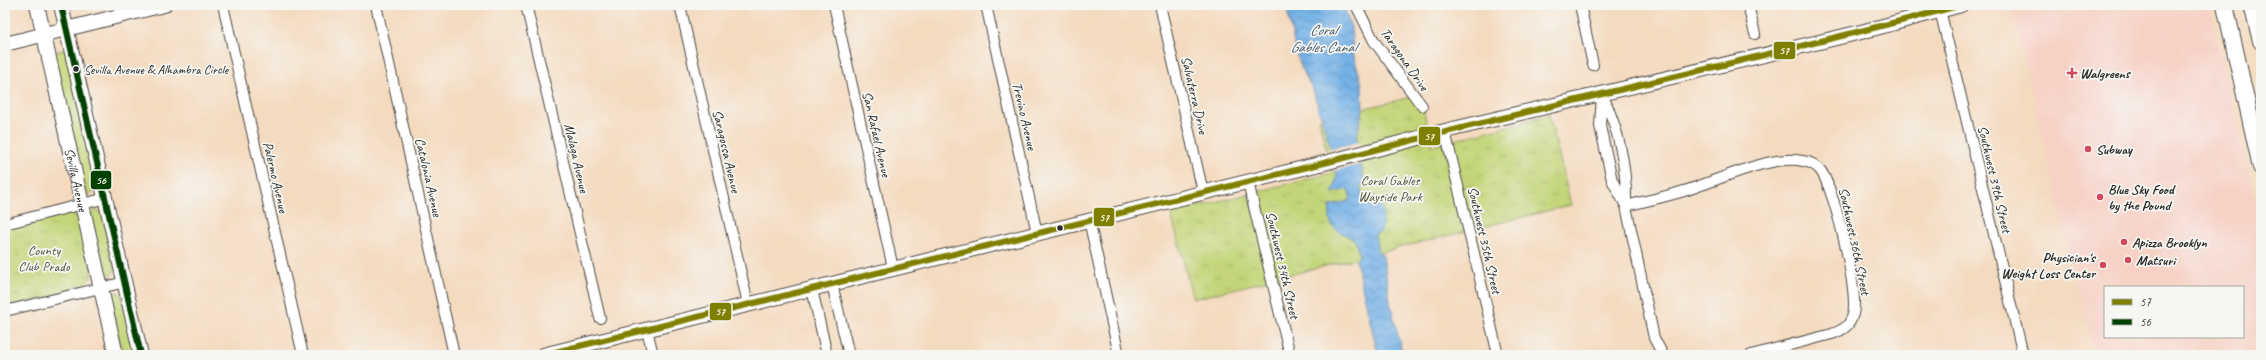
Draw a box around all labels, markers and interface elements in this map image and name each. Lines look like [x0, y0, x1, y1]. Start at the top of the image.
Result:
water label: Coral Gables Canal [1290, 21, 1361, 57]
street label: Taragona Drive [1377, 25, 1433, 95]
line badge: 57 [1773, 41, 1796, 60]
text: 57 [1779, 43, 1790, 57]
street label: Salvaterra Drive [1177, 55, 1212, 137]
place label: Sevilla Avenue & Alhambra Circle [84, 62, 229, 78]
marker: Sevilla Avenue & Alhambra Circle [71, 64, 81, 74]
place label: Walgreens [2080, 65, 2132, 82]
marker: Walgreens [2067, 68, 2077, 78]
street label: Trevino Avenue [1008, 81, 1041, 153]
street label: San Rafael Avenue [858, 90, 895, 180]
street label: Saragossa Avenue [709, 108, 745, 196]
street label: Malaga Avenue [560, 122, 593, 196]
street label: Southwest 39th Street [1974, 124, 2015, 236]
line badge: 57 [1418, 126, 1441, 146]
text: 57 [1424, 129, 1435, 143]
street label: Catalonia Avenue [411, 136, 446, 220]
street label: Palermo Avenue [259, 140, 292, 216]
place label: Subway [2096, 141, 2134, 158]
marker: Subway [2083, 144, 2093, 154]
street label: Sevilla Avenue [61, 146, 92, 214]
line badge: 56 [90, 170, 112, 190]
park label: Coral Gables Wayside Park [1358, 172, 1423, 205]
text: 56 [96, 173, 107, 187]
place label: Blue Sky Food by the Pound [2108, 181, 2176, 214]
street label: Southwest 35th Street [1464, 185, 1505, 297]
street label: Southwest 36th Street [1835, 186, 1874, 298]
marker: Blue Sky Food by the Pound [2095, 192, 2105, 202]
line badge: 57 [1093, 207, 1115, 227]
text: 57 [1099, 210, 1110, 224]
street label: Southwest 34th Street [1262, 210, 1303, 322]
unlabelled marker [1055, 223, 1065, 233]
place label: Apizza Brooklyn [2132, 234, 2207, 251]
marker: Apizza Brooklyn [2119, 237, 2129, 247]
park label: County Club Prado [18, 242, 71, 275]
place label: Physician's Weight Loss Center [2001, 249, 2097, 282]
place label: Matsuri [2136, 252, 2177, 269]
marker: Matsuri [2123, 255, 2133, 265]
marker: Physician's Weight Loss Center [2098, 260, 2108, 270]
legend [2104, 286, 2244, 338]
text: 57 [2140, 294, 2151, 310]
line badge: 57 [709, 302, 732, 321]
text: 57 [715, 304, 726, 318]
text: 56 [2140, 314, 2151, 330]

